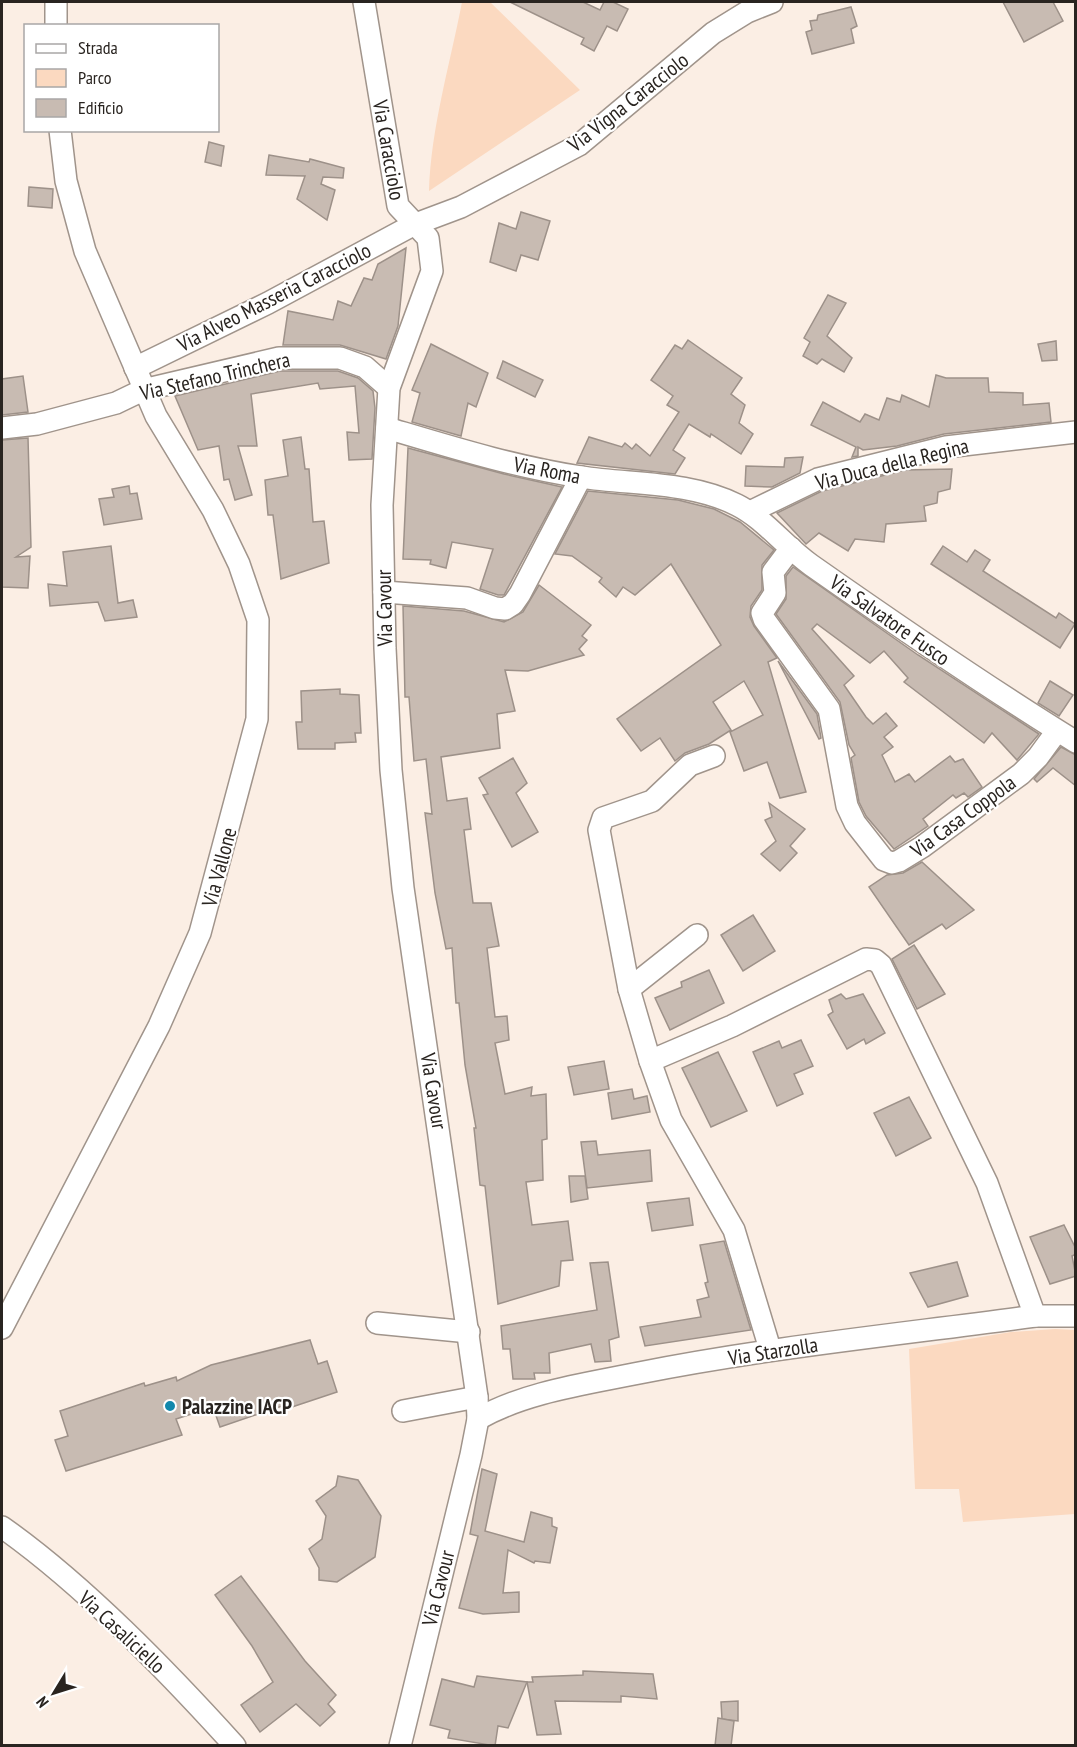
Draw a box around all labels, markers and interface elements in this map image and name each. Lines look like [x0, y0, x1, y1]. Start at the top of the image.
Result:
legend [24, 24, 219, 132]
text: Strada [78, 36, 118, 59]
street label: Via Vigna Caracciolo [561, 46, 694, 158]
text: Parco [78, 66, 112, 89]
text: Edificio [78, 96, 124, 119]
street label: Via Caracciolo [367, 97, 411, 202]
street label: Via Alveo Masseria Caracciolo [172, 237, 375, 358]
street label: Via Stefano Trinchera [136, 346, 293, 407]
street label: Via Duca della Regina [812, 432, 971, 496]
street label: Via Roma [510, 450, 583, 490]
street label: Via Salvatore Fusco [824, 568, 955, 671]
street label: Via Cavour [370, 569, 398, 648]
street label: Via Casa Coppola [904, 769, 1021, 864]
street label: Via Vallone [195, 825, 242, 910]
street label: Via Cavour [414, 1050, 453, 1131]
street label: Via Starzolla [725, 1331, 820, 1372]
place label: Palazzine IACP [182, 1393, 292, 1420]
marker: Palazzine IACP [163, 1399, 177, 1413]
street label: Via Cavour [415, 1547, 460, 1630]
street label: Via Casaliciello [72, 1584, 171, 1679]
north arrow [24, 1663, 84, 1723]
text: N [32, 1693, 53, 1712]

